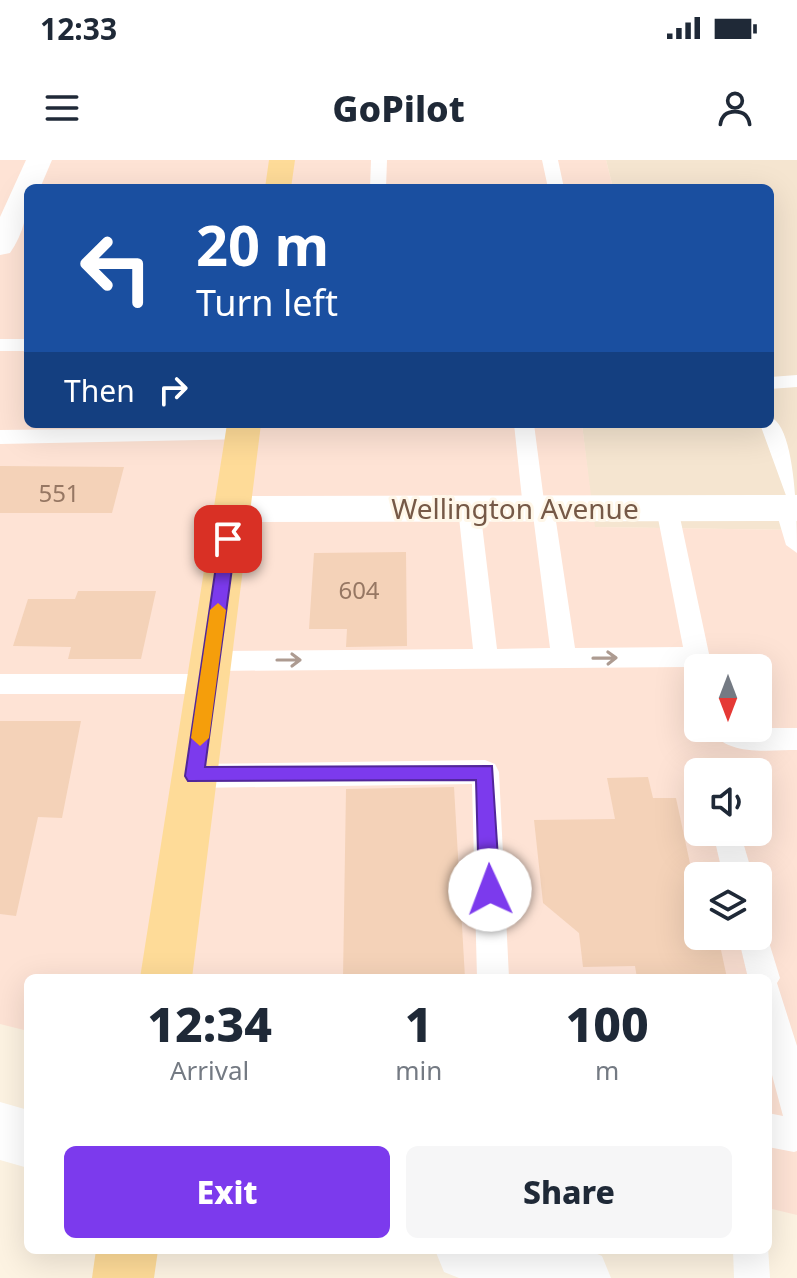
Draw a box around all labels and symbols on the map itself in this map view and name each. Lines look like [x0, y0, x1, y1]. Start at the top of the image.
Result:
house number: 551 [38, 476, 80, 509]
street label: Wellington Avenue [391, 489, 639, 527]
pin [194, 505, 262, 573]
house number: 604 [338, 573, 380, 606]
one-way arrow [591, 650, 618, 666]
one-way arrow [275, 652, 302, 668]
north arrow [684, 654, 772, 742]
position arrow [448, 848, 532, 932]

